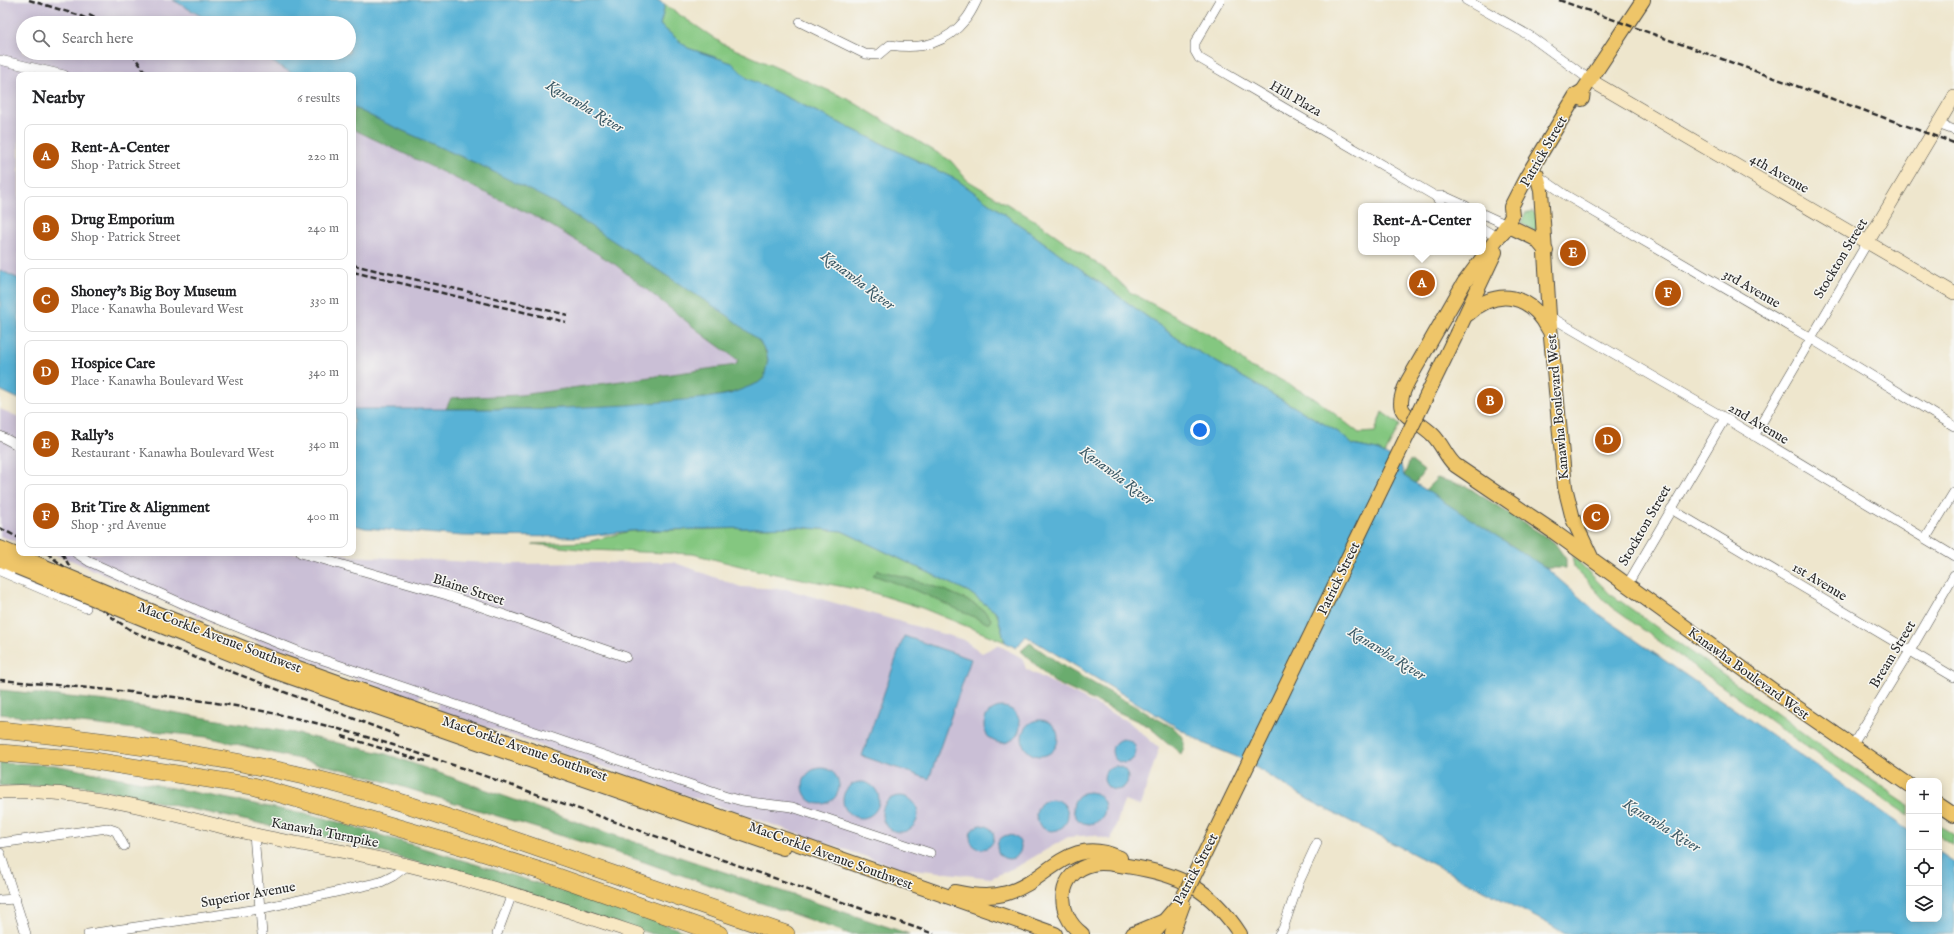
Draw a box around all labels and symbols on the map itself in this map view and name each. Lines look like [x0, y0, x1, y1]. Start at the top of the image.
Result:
water label: Kanawha River [541, 75, 628, 138]
street label: Hill Plaza [1266, 77, 1326, 121]
street label: Patrick Street [1516, 113, 1572, 190]
street label: 4th Avenue [1747, 150, 1813, 198]
street label: Stockton Street [1810, 215, 1872, 302]
pin: E [1560, 238, 1586, 268]
water label: Kanawha River [816, 246, 899, 315]
street label: 3rd Avenue [1719, 265, 1784, 313]
pin: A [1409, 268, 1435, 298]
pin: F [1655, 278, 1681, 308]
street label: Kanawha Boulevard West [1543, 333, 1573, 480]
pin: B [1477, 386, 1503, 416]
street label: 2nd Avenue [1725, 399, 1792, 449]
your location [1190, 420, 1210, 440]
pin: D [1595, 425, 1621, 455]
water label: Kanawha River [1075, 441, 1158, 510]
street label: Stockton Street [1614, 482, 1675, 569]
pin: C [1583, 502, 1609, 532]
street label: Patrick Street [1313, 539, 1364, 618]
street label: 1st Avenue [1789, 558, 1851, 606]
street label: Blaine Street [430, 570, 507, 610]
street label: MacCorkle Avenue Southwest [135, 598, 304, 678]
street label: Bream Street [1866, 617, 1920, 692]
water label: Kanawha River [1344, 622, 1430, 685]
street label: Kanawha Boulevard West [1684, 624, 1813, 724]
street label: MacCorkle Avenue Southwest [440, 712, 610, 786]
water label: Kanawha River [1619, 794, 1705, 857]
street label: Kanawha Turnpike [270, 814, 381, 852]
street label: MacCorkle Avenue Southwest [746, 818, 916, 894]
street label: Patrick Street [1169, 830, 1222, 909]
street label: Superior Avenue [199, 878, 297, 912]

